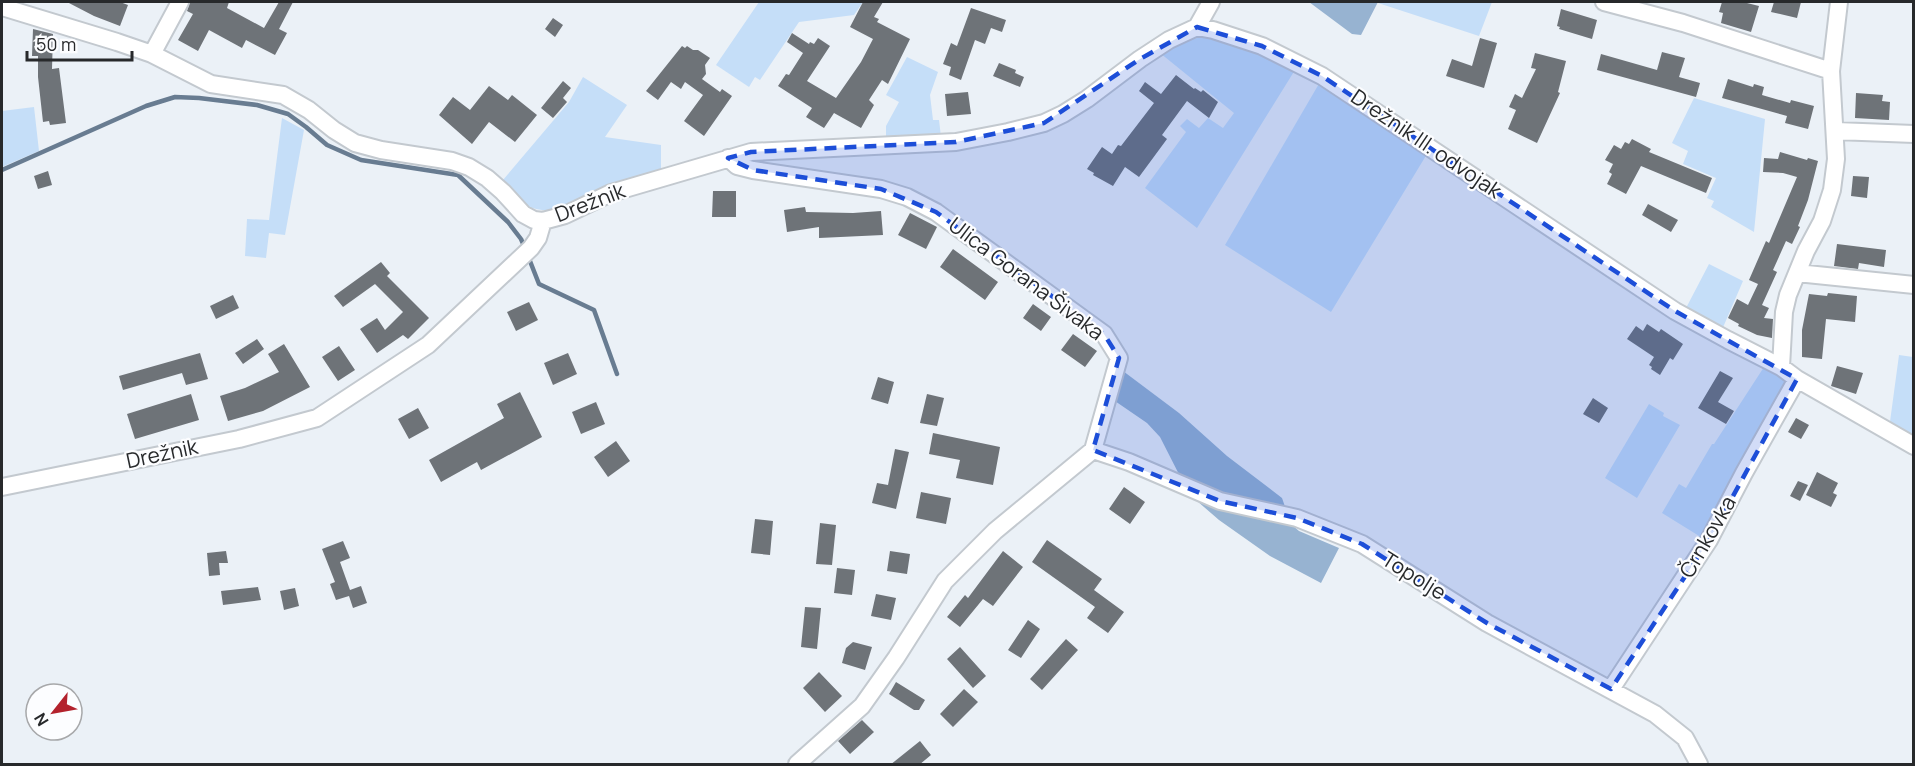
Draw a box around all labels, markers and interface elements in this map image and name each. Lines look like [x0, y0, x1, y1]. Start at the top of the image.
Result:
scale bar [27, 24, 132, 62]
text: 50 m [36, 32, 76, 56]
street label: Drežnik III. odvojak [1346, 82, 1508, 204]
street label: Drežnik [551, 176, 629, 228]
street label: Ulica Gorana Šivaka [943, 210, 1110, 346]
street label: Drežnik [123, 432, 201, 474]
street label: Črnkovka [1673, 491, 1742, 582]
street label: Topolje [1377, 545, 1452, 606]
north arrow [24, 682, 84, 742]
text: N [29, 709, 54, 730]

